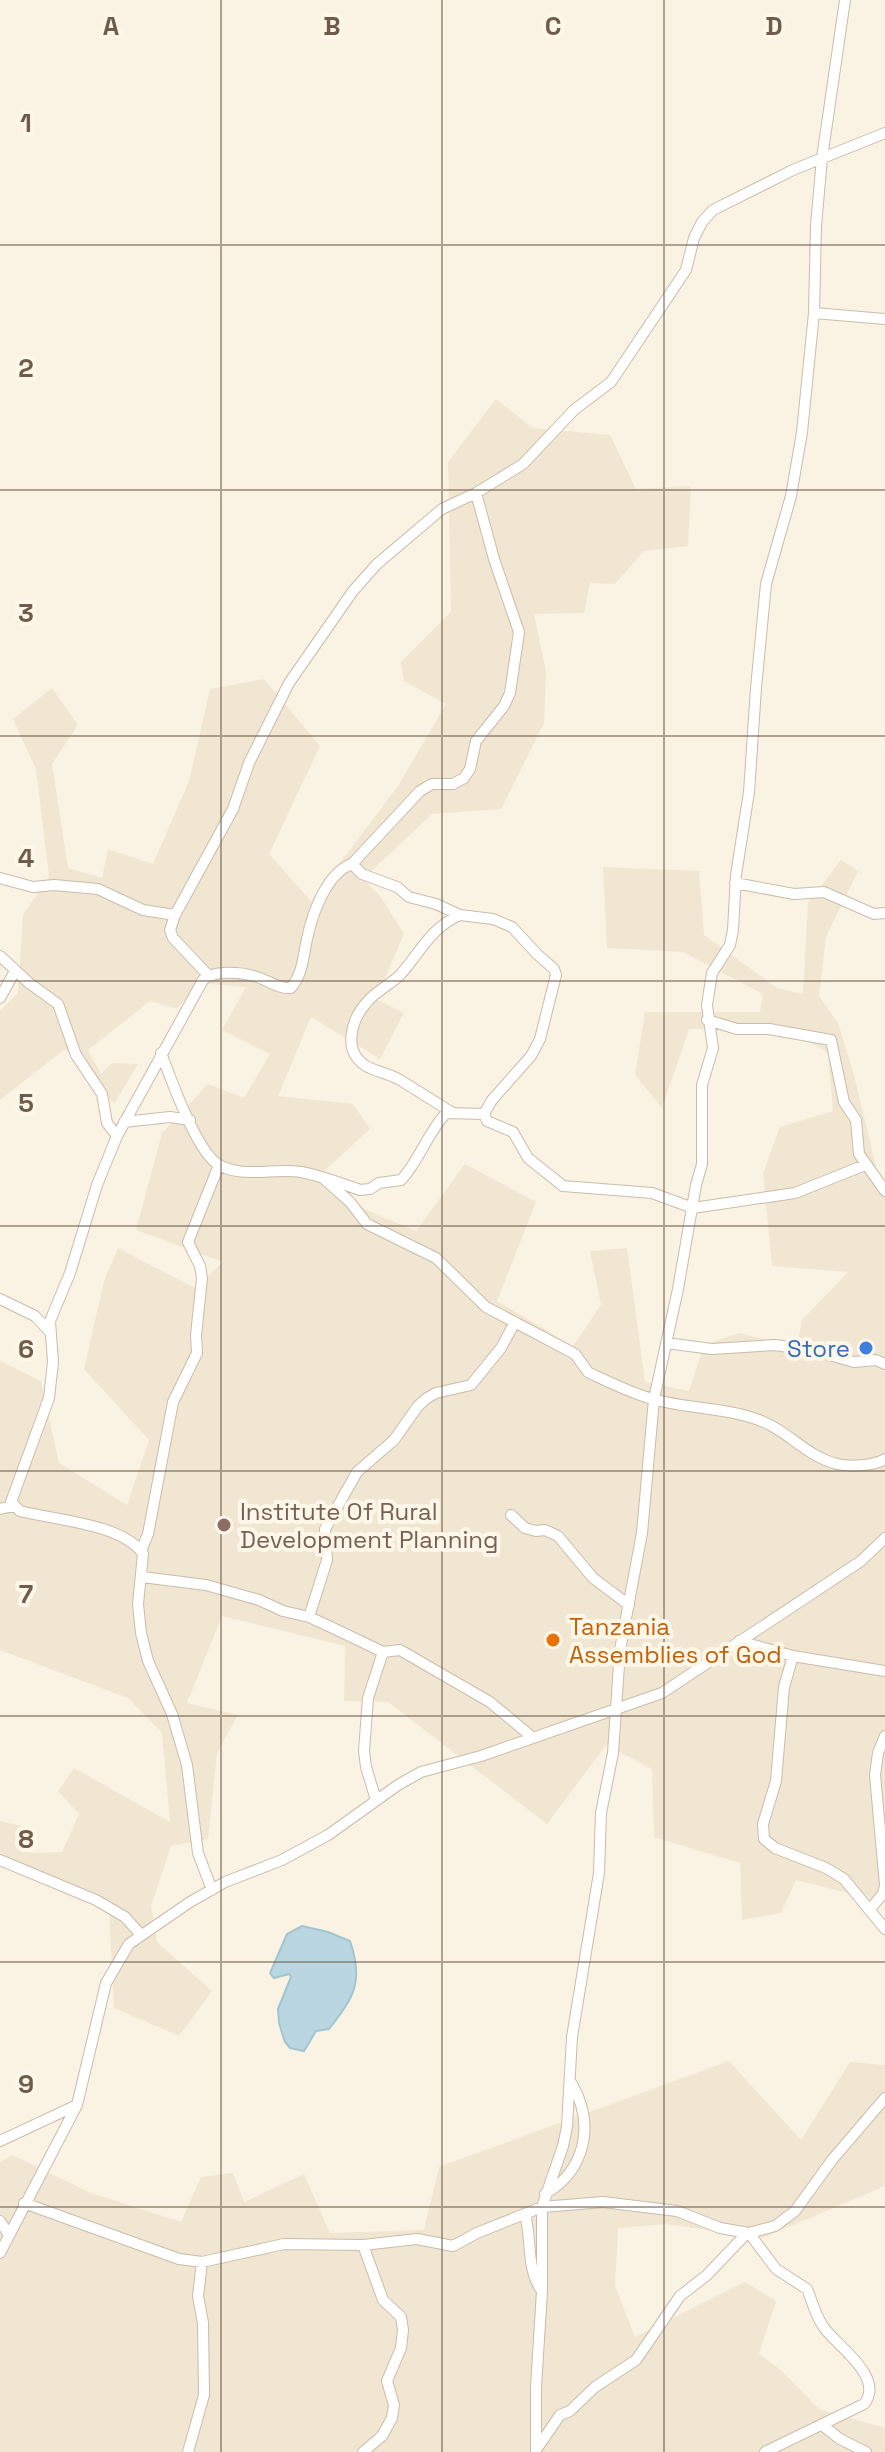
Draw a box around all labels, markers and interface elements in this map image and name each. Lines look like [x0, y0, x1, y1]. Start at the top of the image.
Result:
text: A [103, 9, 120, 43]
text: B [323, 9, 341, 43]
text: C [545, 9, 561, 43]
text: D [765, 9, 783, 43]
text: 1 [20, 106, 32, 140]
text: 2 [18, 351, 34, 385]
text: 3 [18, 596, 34, 630]
text: 4 [18, 841, 34, 875]
text: 5 [18, 1086, 34, 1120]
text: 6 [18, 1332, 34, 1366]
place label: Store [787, 1333, 850, 1364]
marker: Store [857, 1339, 875, 1357]
place label: Institute Of Rural Development Planning [240, 1496, 498, 1555]
marker: Institute Of Rural Development Planning [215, 1516, 233, 1534]
text: 7 [19, 1577, 33, 1611]
place label: Tanzania Assemblies of God [569, 1611, 782, 1670]
marker: Tanzania Assemblies of God [544, 1631, 562, 1649]
text: 8 [18, 1822, 34, 1856]
text: 9 [18, 2067, 34, 2101]

